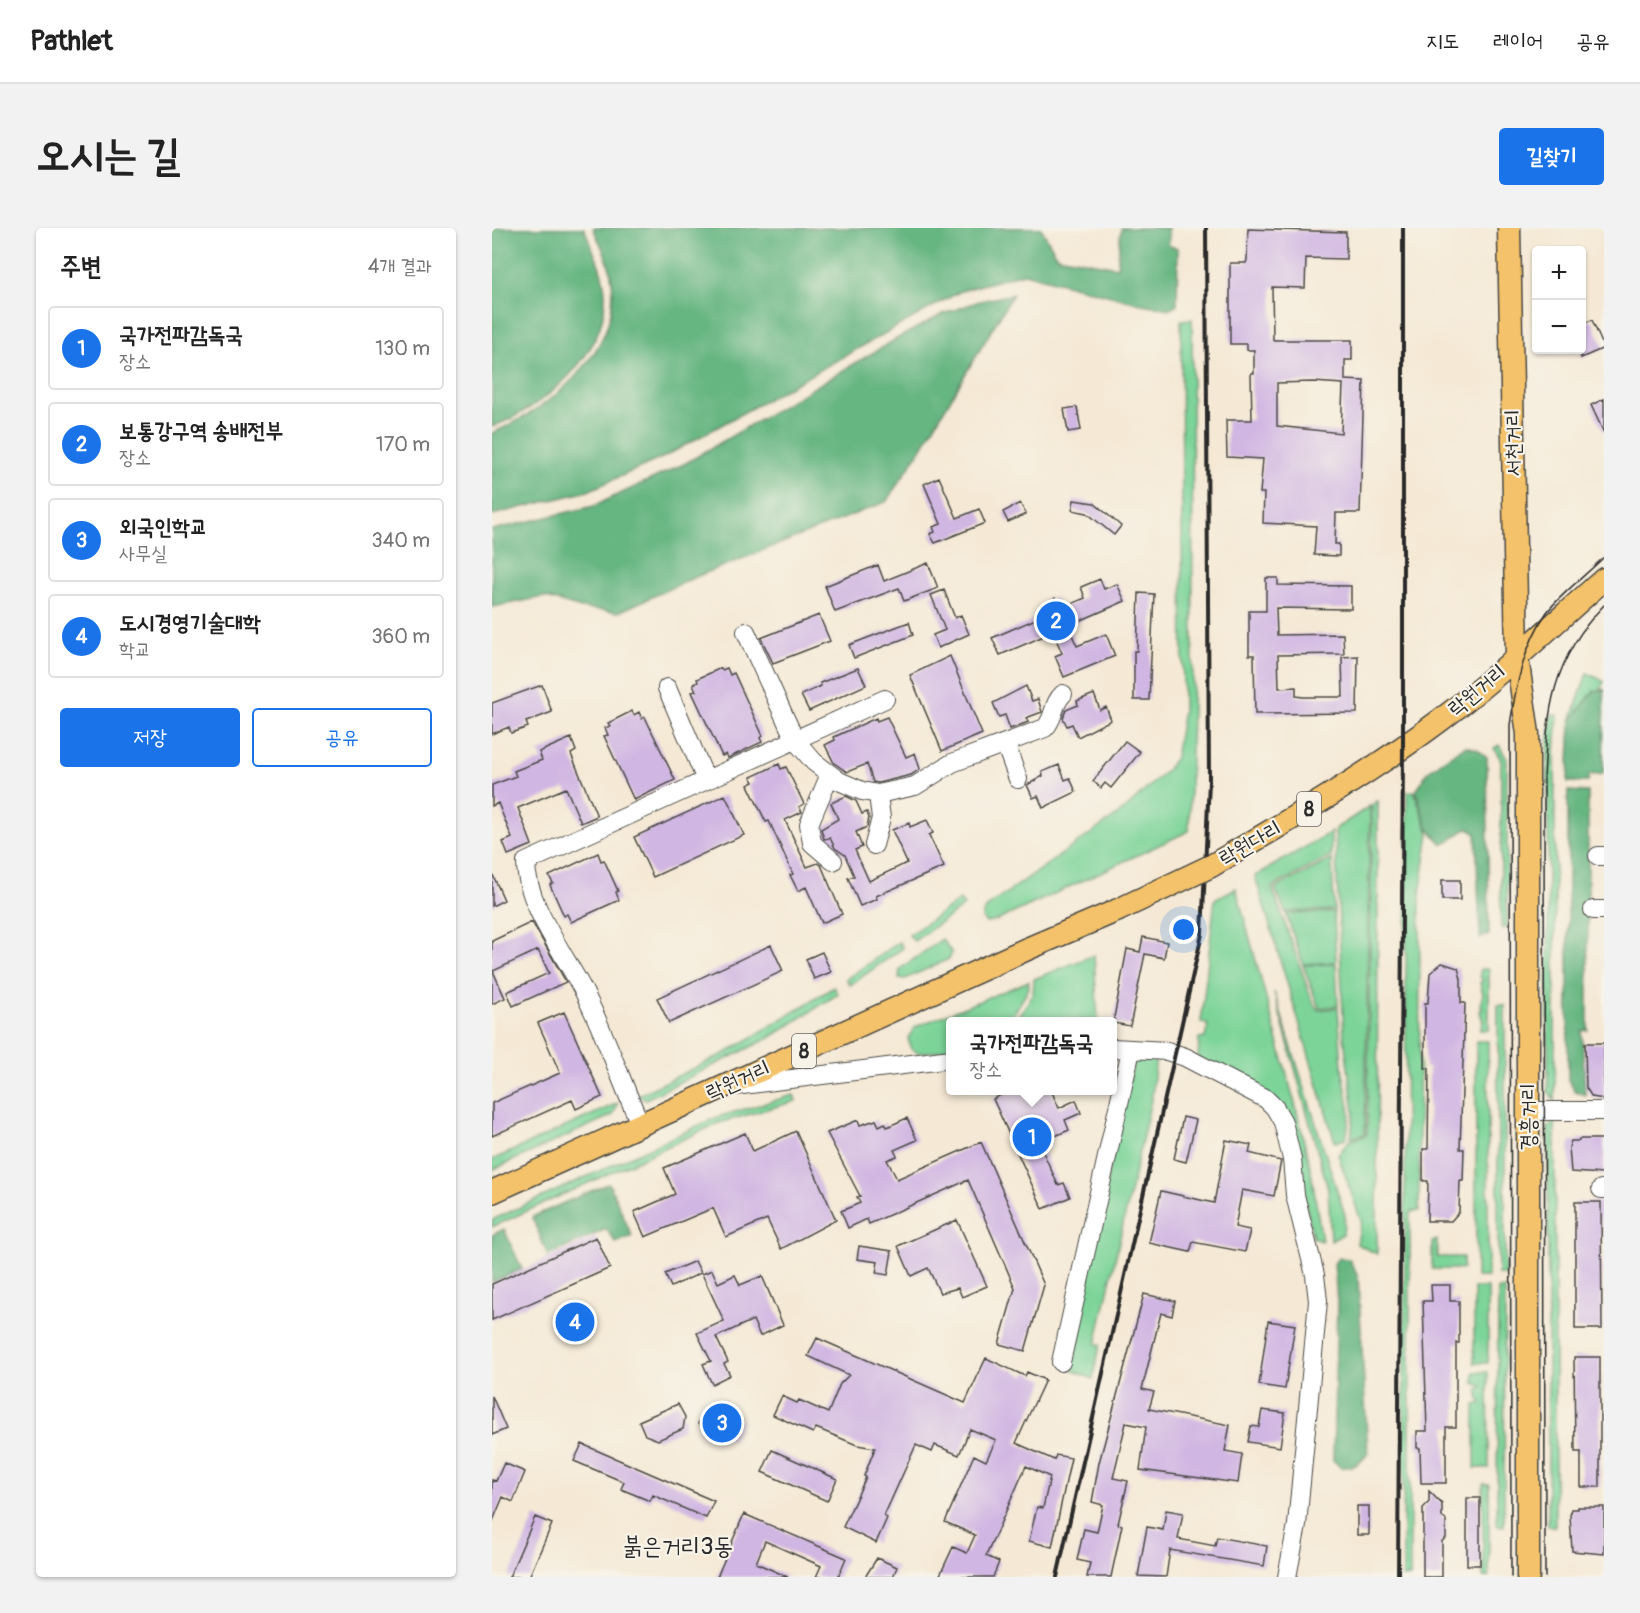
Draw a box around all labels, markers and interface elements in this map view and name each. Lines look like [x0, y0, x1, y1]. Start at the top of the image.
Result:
text: Pathlet [30, 24, 113, 59]
text: 지도 [1426, 28, 1460, 55]
text: 레이어 [1493, 28, 1543, 55]
text: 공유 [1576, 28, 1610, 55]
button: 길찾기 [1499, 128, 1604, 185]
text: 오시는 길 [36, 130, 180, 182]
map controls [1532, 246, 1586, 354]
button: + [1532, 246, 1586, 300]
text: 주변 [60, 251, 102, 283]
text: 4개 결과 [368, 254, 432, 279]
button: − [1532, 300, 1586, 354]
text: 국가전파감독국 [119, 321, 243, 349]
text: 1 [78, 336, 85, 361]
text: 130 m [375, 336, 430, 361]
text: 장소 [119, 349, 151, 374]
street label: 서천거리 [1499, 409, 1528, 477]
text: 보통강구역 송배전부 [119, 417, 283, 445]
text: 2 [76, 432, 87, 457]
text: 170 m [376, 432, 430, 457]
text: 장소 [119, 445, 151, 470]
text: 외국인학교 [119, 513, 208, 541]
text: 3 [76, 528, 87, 553]
text: 340 m [371, 528, 430, 553]
text: 사무실 [119, 541, 167, 566]
pin: 2 [1036, 598, 1076, 644]
text: 도시경영기술대학 [119, 609, 261, 637]
text: 4 [76, 624, 87, 649]
text: 360 m [371, 624, 430, 649]
text: 학교 [119, 637, 151, 662]
street label: 락원거리 [1443, 658, 1512, 722]
button: 저장 [60, 708, 240, 767]
button: 공유 [252, 708, 432, 767]
road number: 8 [1297, 792, 1321, 826]
street label: 락원다리 [1214, 815, 1286, 872]
your location [1169, 915, 1198, 944]
popup [946, 1017, 1117, 1095]
text: 국가전파감독국 [970, 1029, 1093, 1057]
road number: 8 [792, 1034, 816, 1068]
street label: 락원거리 [702, 1054, 775, 1107]
text: 장소 [970, 1057, 1002, 1082]
street label: 경흥거리 [1515, 1083, 1542, 1151]
pin: 1 [1012, 1114, 1052, 1160]
pin: 4 [556, 1300, 595, 1344]
pin: 3 [702, 1400, 742, 1446]
district label: 붉은거리3동 [623, 1532, 733, 1561]

